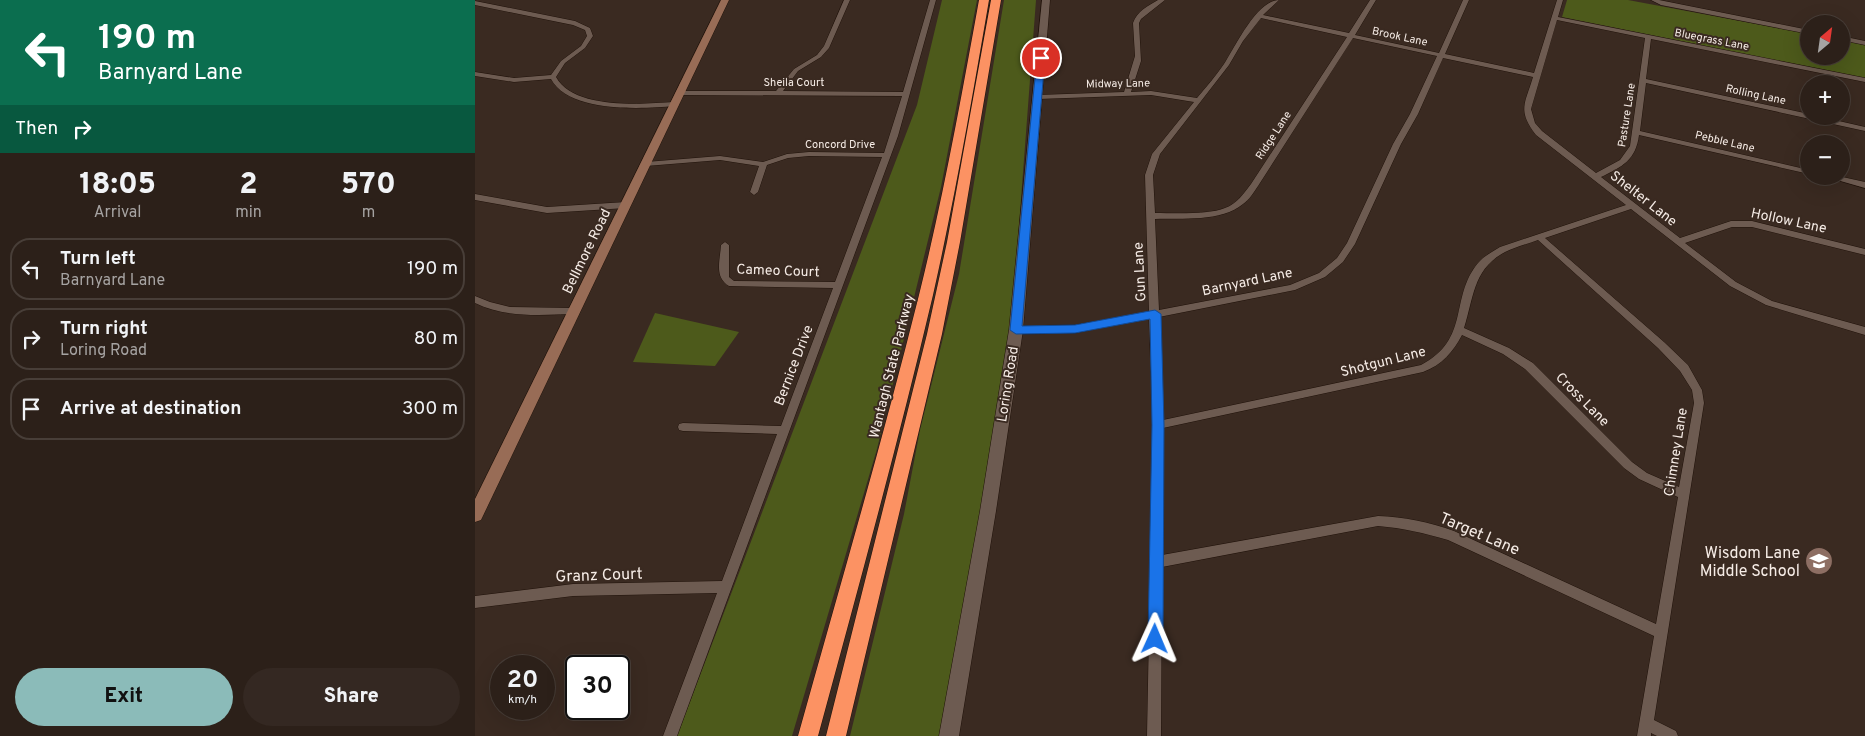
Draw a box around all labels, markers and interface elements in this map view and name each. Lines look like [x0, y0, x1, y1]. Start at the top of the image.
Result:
north arrow [1800, 15, 1850, 65]
map controls [1800, 15, 1850, 185]
text: 190 m [98, 17, 196, 61]
icon: left [15, 20, 80, 85]
street label: Brook Lane [1371, 24, 1429, 50]
street label: Bluegrass Lane [1673, 26, 1750, 54]
pin [1020, 37, 1062, 79]
icon: arrive [1027, 44, 1055, 72]
text: Barnyard Lane [98, 60, 243, 87]
button: + [1800, 75, 1850, 125]
street label: Sheila Court [763, 76, 825, 90]
street label: Midway Lane [1086, 76, 1150, 92]
street label: Pasture Lane [1615, 82, 1639, 148]
street label: Rolling Lane [1724, 82, 1787, 108]
street label: Ridge Lane [1253, 108, 1295, 163]
icon: right [68, 115, 96, 143]
text: Then [15, 117, 58, 141]
street label: Pebble Lane [1693, 128, 1756, 156]
button: − [1800, 135, 1850, 185]
street label: Concord Drive [805, 138, 875, 152]
text: 18:05 [79, 167, 156, 204]
text: 2 [239, 167, 258, 204]
text: 570 [341, 167, 396, 204]
street label: Shelter Lane [1606, 168, 1680, 231]
text: Arrival [94, 203, 141, 223]
text: min [235, 203, 262, 223]
text: m [362, 203, 375, 223]
street label: Hollow Lane [1749, 205, 1828, 238]
street label: Bellmore Road [559, 206, 615, 297]
street label: Gun Lane [1130, 242, 1151, 302]
text: Turn left [60, 247, 136, 271]
icon: left [17, 255, 45, 283]
text: 190 m [407, 257, 458, 281]
street label: Cameo Court [736, 262, 820, 281]
street label: Barnyard Lane [1201, 265, 1294, 300]
text: Barnyard Lane [60, 271, 165, 291]
street label: Wantagh State Parkway [866, 292, 919, 440]
text: Turn right [60, 317, 148, 341]
street label: Bernice Drive [771, 323, 818, 408]
icon: right [17, 325, 45, 353]
text: 80 m [414, 327, 458, 351]
text: Loring Road [60, 341, 147, 361]
street label: Shotgun Lane [1339, 344, 1428, 381]
street label: Loring Road [994, 345, 1023, 423]
street label: Cross Lane [1551, 370, 1612, 431]
icon: arrive [17, 395, 45, 423]
text: Arrive at destination [60, 397, 241, 421]
text: 300 m [402, 397, 458, 421]
street label: Chimney Lane [1661, 407, 1692, 498]
street label: Target Lane [1436, 509, 1522, 561]
place label: Wisdom Lane Middle School [1700, 544, 1800, 582]
school or university icon: Wisdom Lane Middle School [1804, 546, 1834, 576]
street label: Granz Court [555, 564, 643, 588]
position arrow [1128, 612, 1180, 664]
speed limit sign: 30 [565, 655, 630, 720]
text: 20 [507, 665, 538, 697]
button: Exit [15, 668, 233, 726]
button: Share [243, 668, 460, 726]
text: km/h [508, 692, 537, 708]

